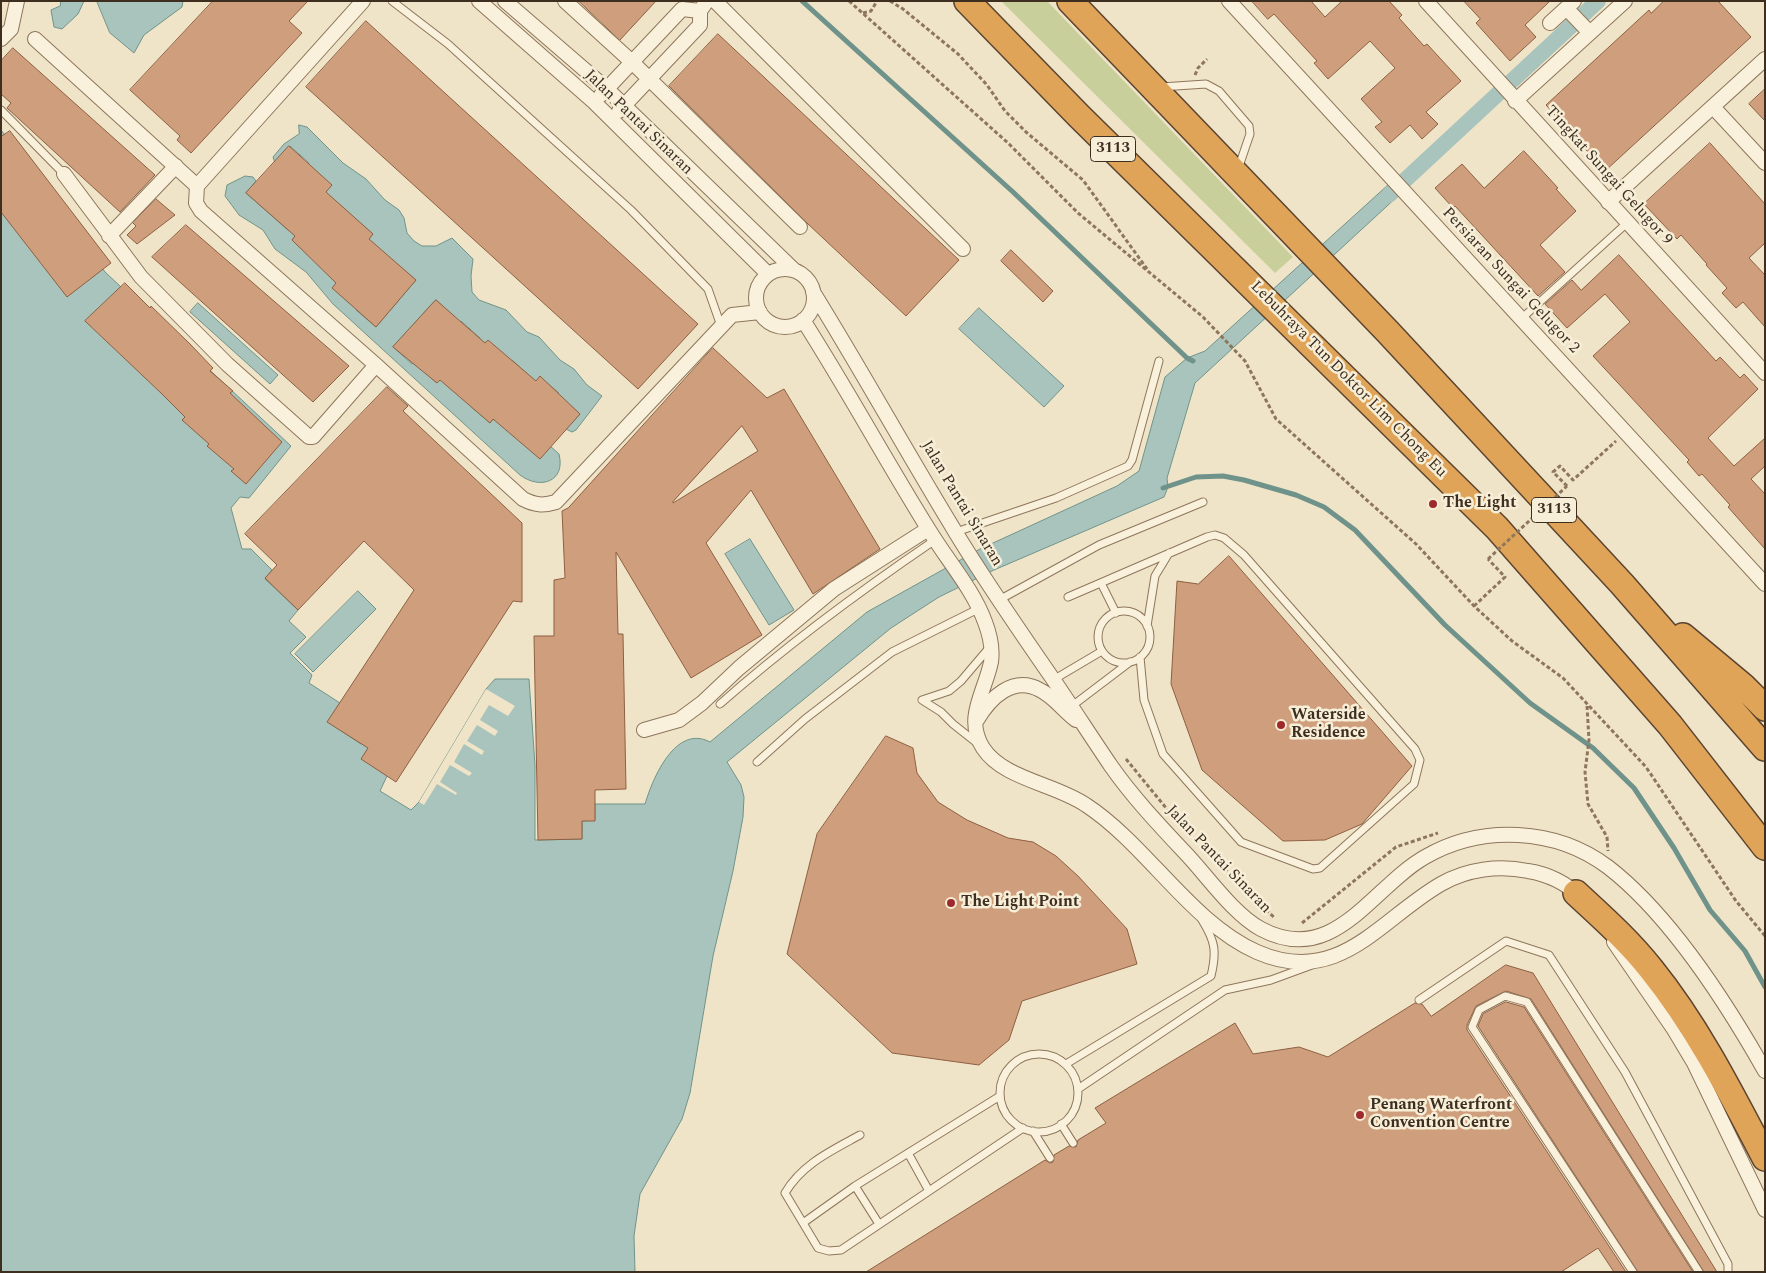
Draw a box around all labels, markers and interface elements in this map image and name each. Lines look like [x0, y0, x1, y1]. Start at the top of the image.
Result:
street label: Jalan Pantai Sinaran [580, 66, 696, 180]
street label: Tingkat Sungai Gelugor 9 [1540, 102, 1676, 250]
road number: 3113 [1090, 136, 1136, 162]
street label: Persiaran Sungai Gelugor 2 [1437, 204, 1583, 358]
street label: Lebuhraya Tun Doktor Lim Chong Eu [1246, 278, 1450, 482]
street label: Jalan Pantai Sinaran [916, 438, 1006, 570]
place label: The Light [1443, 494, 1516, 514]
marker: The Light [1427, 498, 1439, 510]
road number: 3113 [1532, 498, 1576, 522]
place label: Waterside Residence [1291, 706, 1366, 744]
marker: Waterside Residence [1275, 719, 1287, 731]
street label: Jalan Pantai Sinaran [1161, 802, 1275, 918]
place label: The Light Point [961, 893, 1079, 913]
marker: The Light Point [945, 897, 957, 909]
place label: Penang Waterfront Convention Centre [1370, 1096, 1512, 1134]
marker: Penang Waterfront Convention Centre [1354, 1109, 1366, 1121]

